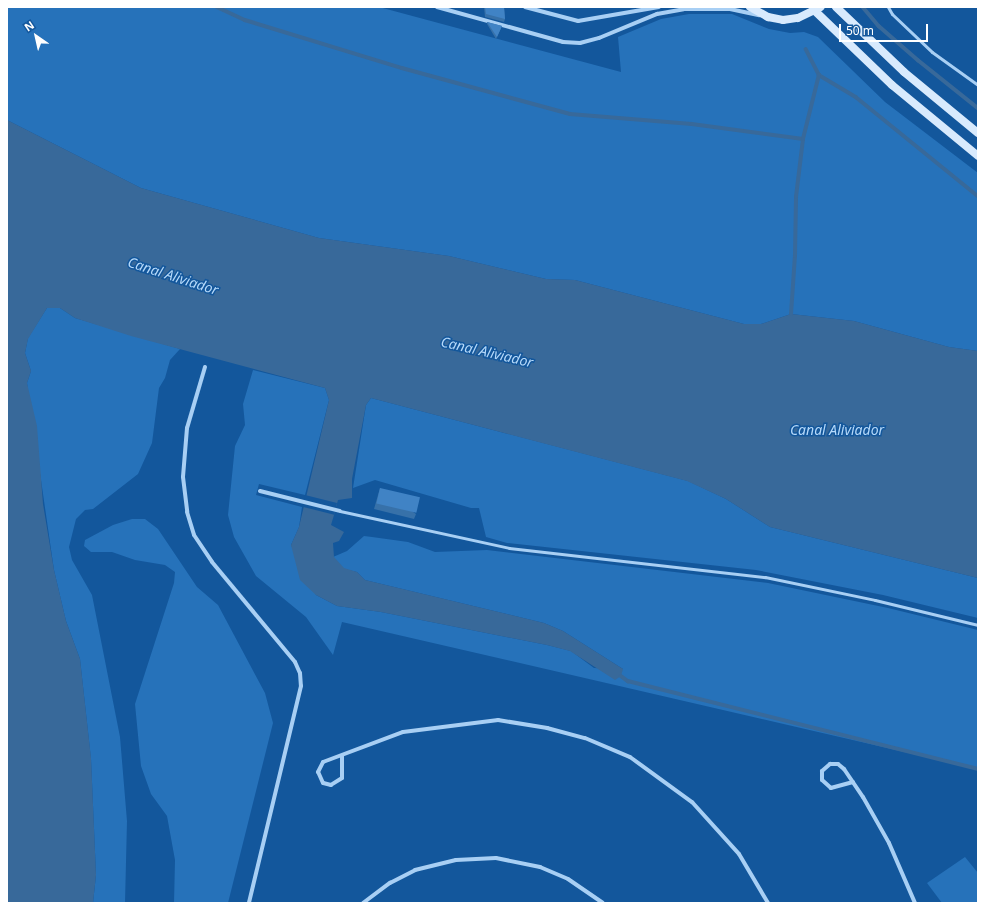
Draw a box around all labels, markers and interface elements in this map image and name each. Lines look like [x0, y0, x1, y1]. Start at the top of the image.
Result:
north arrow [16, 16, 56, 56]
scale bar [841, 16, 930, 42]
text: N [21, 17, 37, 34]
text: 50 m [846, 22, 874, 39]
water label: Canal Aliviador [126, 253, 220, 299]
water label: Canal Aliviador [439, 333, 535, 371]
water label: Canal Aliviador [790, 422, 884, 438]

